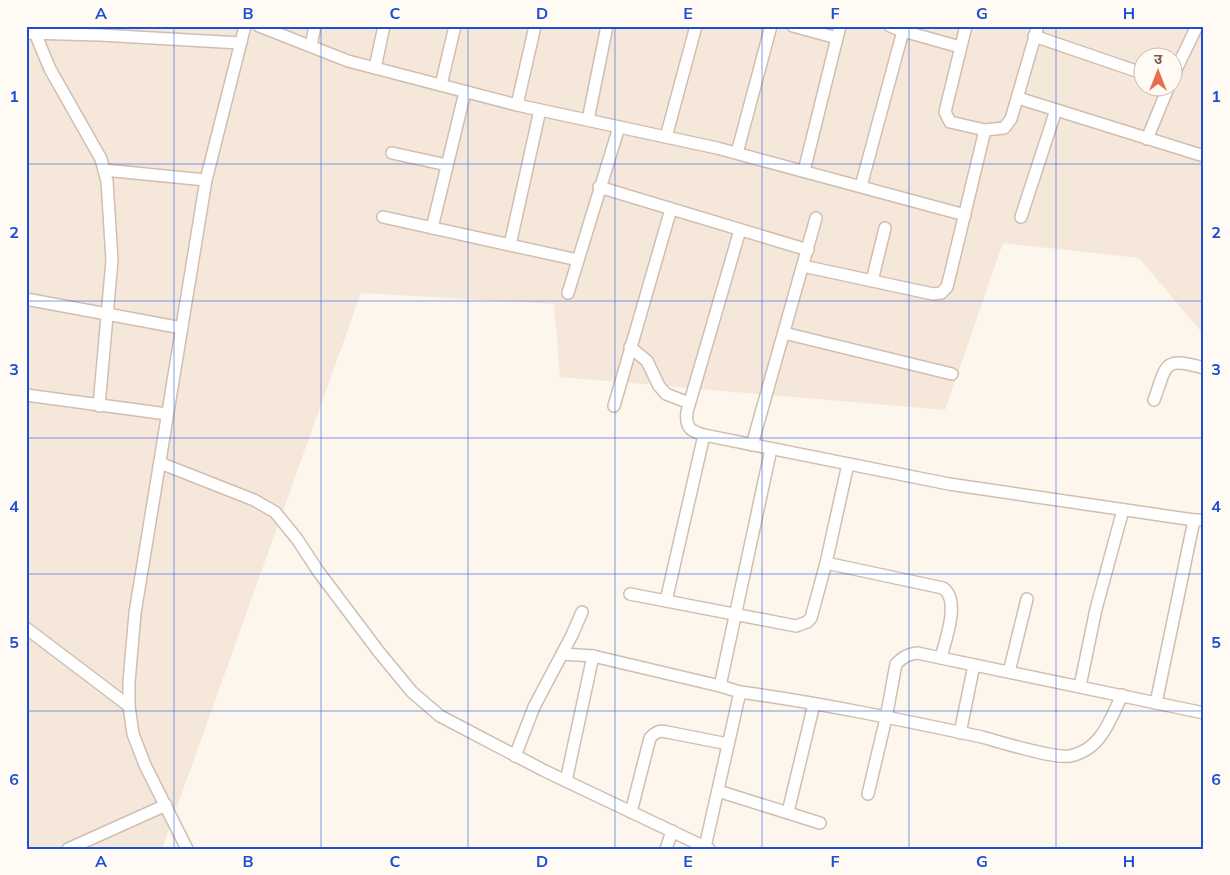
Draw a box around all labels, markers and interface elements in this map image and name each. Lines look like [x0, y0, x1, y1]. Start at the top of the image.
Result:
text: A [95, 3, 107, 23]
text: B [242, 3, 254, 23]
text: C [390, 3, 401, 23]
text: D [536, 3, 548, 23]
text: E [683, 3, 693, 23]
text: F [830, 3, 840, 23]
text: G [976, 3, 988, 23]
text: H [1123, 3, 1135, 23]
north arrow [1132, 48, 1182, 98]
text: उ [1154, 50, 1163, 68]
text: 1 [9, 86, 19, 106]
text: 1 [1211, 86, 1221, 106]
text: 2 [9, 222, 19, 242]
text: 2 [1211, 222, 1221, 242]
text: 3 [9, 359, 19, 379]
text: 3 [1211, 359, 1221, 379]
text: 4 [9, 496, 19, 516]
text: 4 [1211, 496, 1221, 516]
text: 5 [9, 632, 19, 652]
text: 5 [1211, 632, 1221, 652]
text: 6 [9, 769, 19, 789]
text: 6 [1211, 769, 1221, 789]
text: A [95, 851, 107, 871]
text: B [242, 851, 254, 871]
text: C [390, 851, 401, 871]
text: D [536, 851, 548, 871]
text: E [683, 851, 693, 871]
text: F [830, 851, 840, 871]
text: G [976, 851, 988, 871]
text: H [1123, 851, 1135, 871]

